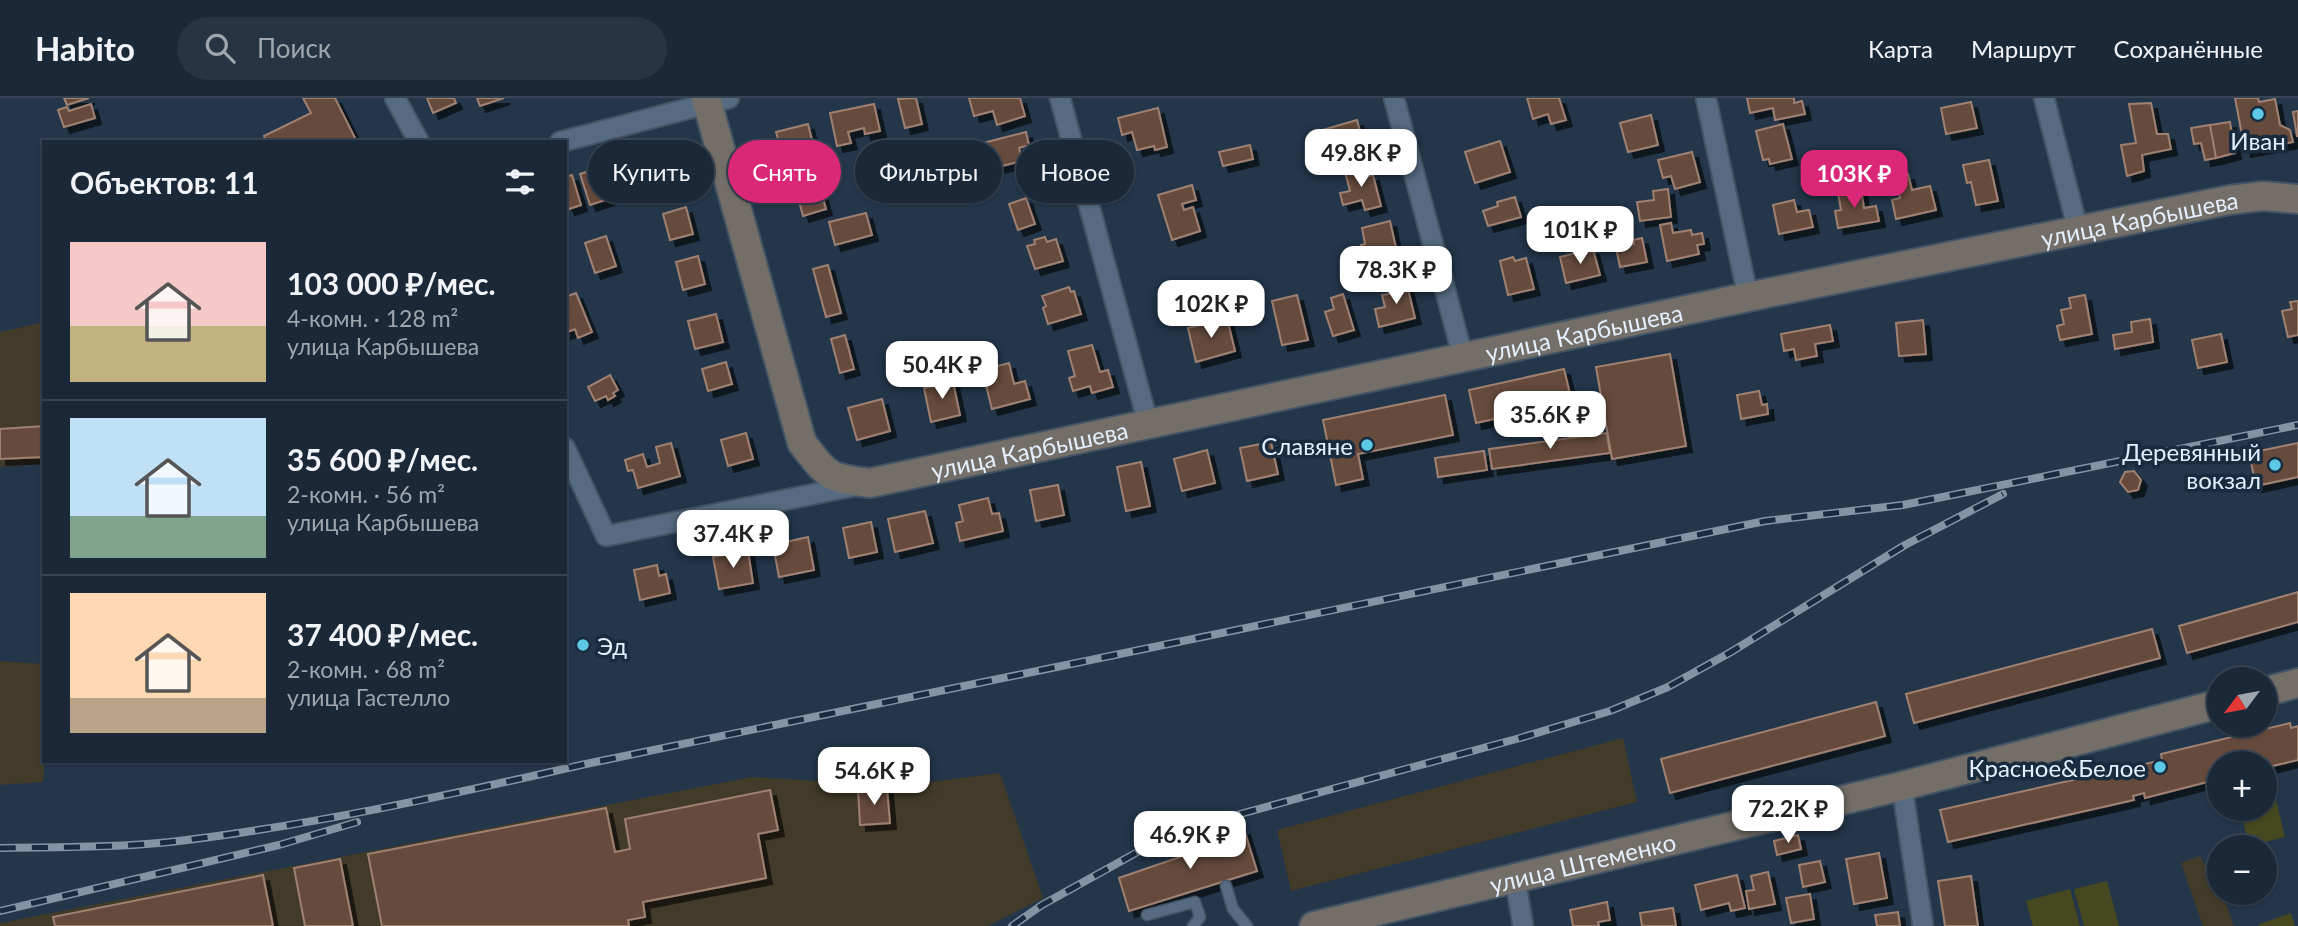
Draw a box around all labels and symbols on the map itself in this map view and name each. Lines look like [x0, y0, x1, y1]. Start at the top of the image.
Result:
marker: Иван [2250, 106, 2266, 122]
place label: Иван [2230, 126, 2286, 155]
pin: 49.8K ₽ [1296, 130, 1426, 189]
pin: 103K ₽ [1797, 150, 1911, 210]
street label: улица Карбышева [2038, 185, 2240, 252]
pin: 101K ₽ [1523, 206, 1637, 266]
pin: 78.3K ₽ [1331, 246, 1461, 306]
pin: 102K ₽ [1154, 280, 1268, 340]
street label: улица Карбышева [1483, 297, 1685, 367]
pin: 50.4K ₽ [877, 342, 1007, 401]
pin: 35.6K ₽ [1485, 392, 1615, 451]
street label: улица Карбышева [928, 414, 1130, 484]
place label: Славяне [1261, 431, 1353, 460]
marker: Славяне [1359, 437, 1375, 453]
place label: Деревянный вокзал [2122, 437, 2261, 494]
marker: Деревянный вокзал [2267, 457, 2283, 473]
pin: 37.4K ₽ [668, 510, 798, 570]
place label: Эд [597, 631, 627, 660]
marker: Эд [575, 637, 591, 653]
north arrow [2207, 667, 2277, 737]
pin: 54.6K ₽ [809, 748, 939, 807]
place label: Красное&Белое [1969, 753, 2146, 782]
marker: Красное&Белое [2152, 759, 2168, 775]
pin: 72.2K ₽ [1723, 786, 1853, 845]
pin: 46.9K ₽ [1125, 812, 1255, 871]
street label: улица Штеменко [1487, 826, 1678, 898]

